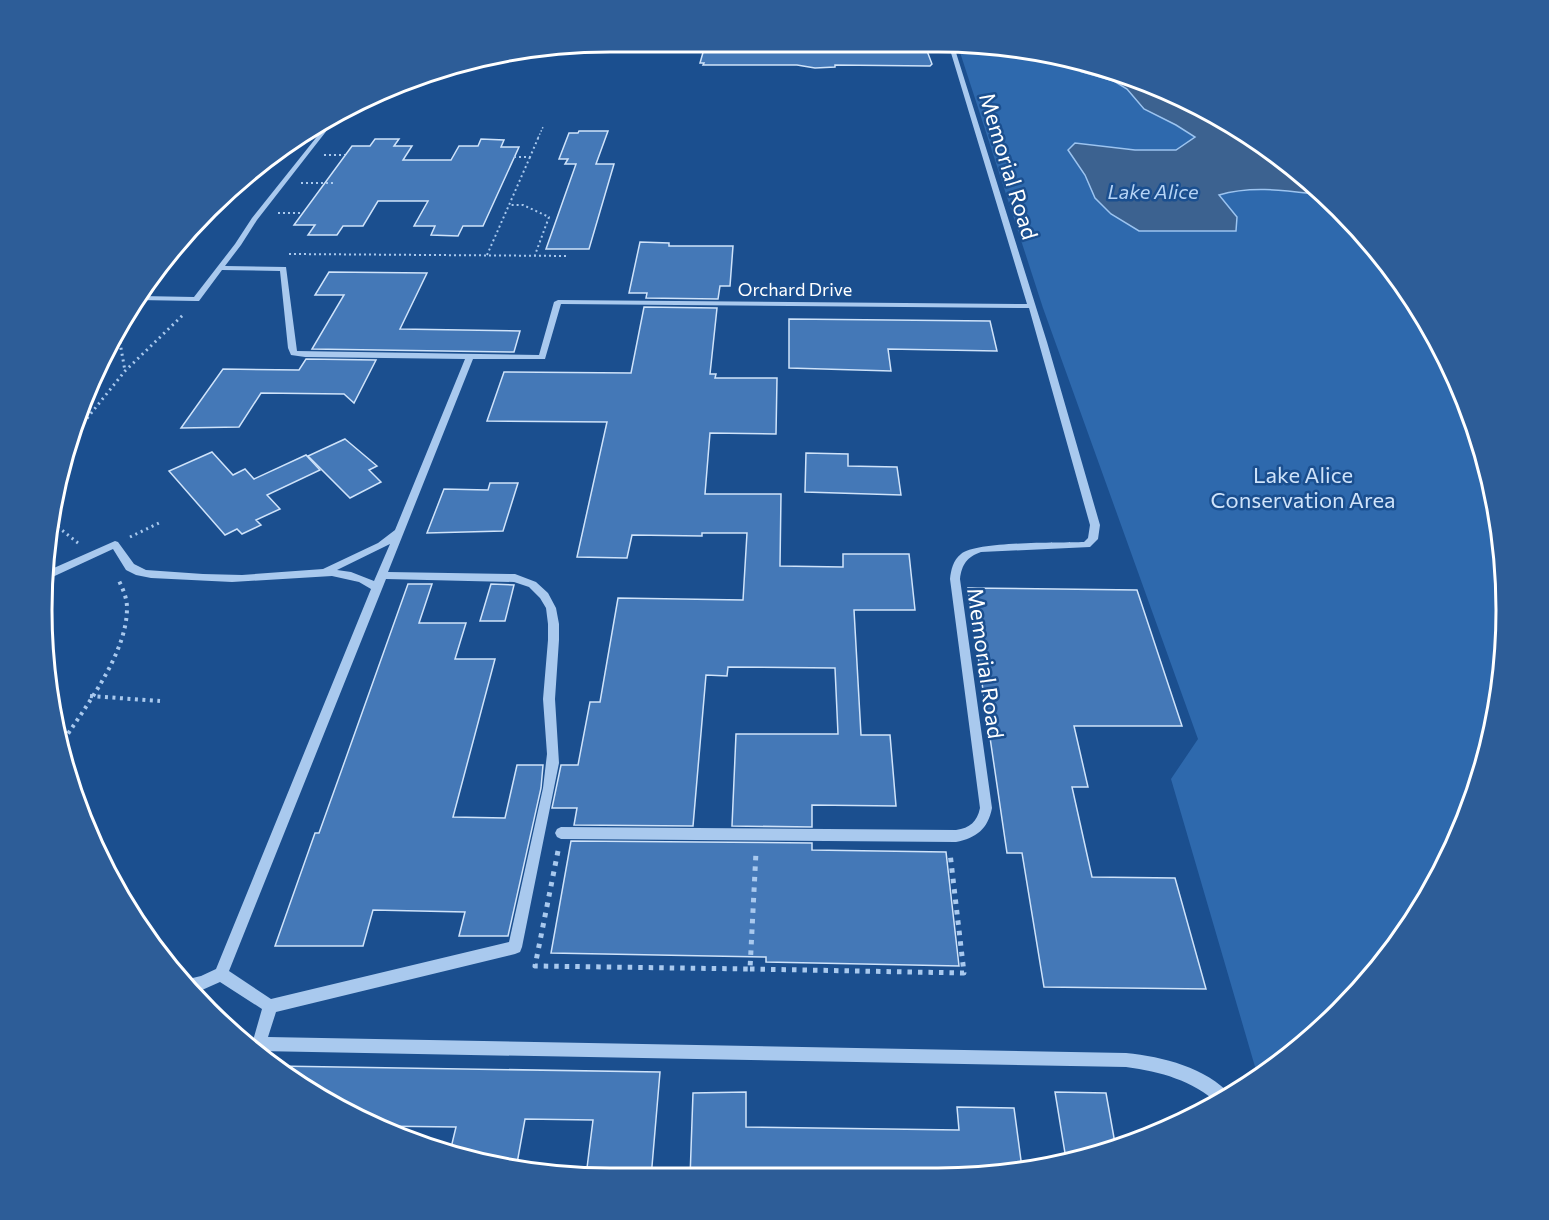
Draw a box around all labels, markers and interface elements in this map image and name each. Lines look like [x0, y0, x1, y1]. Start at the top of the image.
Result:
street label: Memorial Road [974, 89, 1044, 243]
water label: Lake Alice [1107, 179, 1199, 203]
street label: Orchard Drive [738, 278, 852, 300]
park label: Lake Alice Conservation Area [1210, 461, 1396, 513]
street label: Memorial Road [962, 586, 1010, 740]

